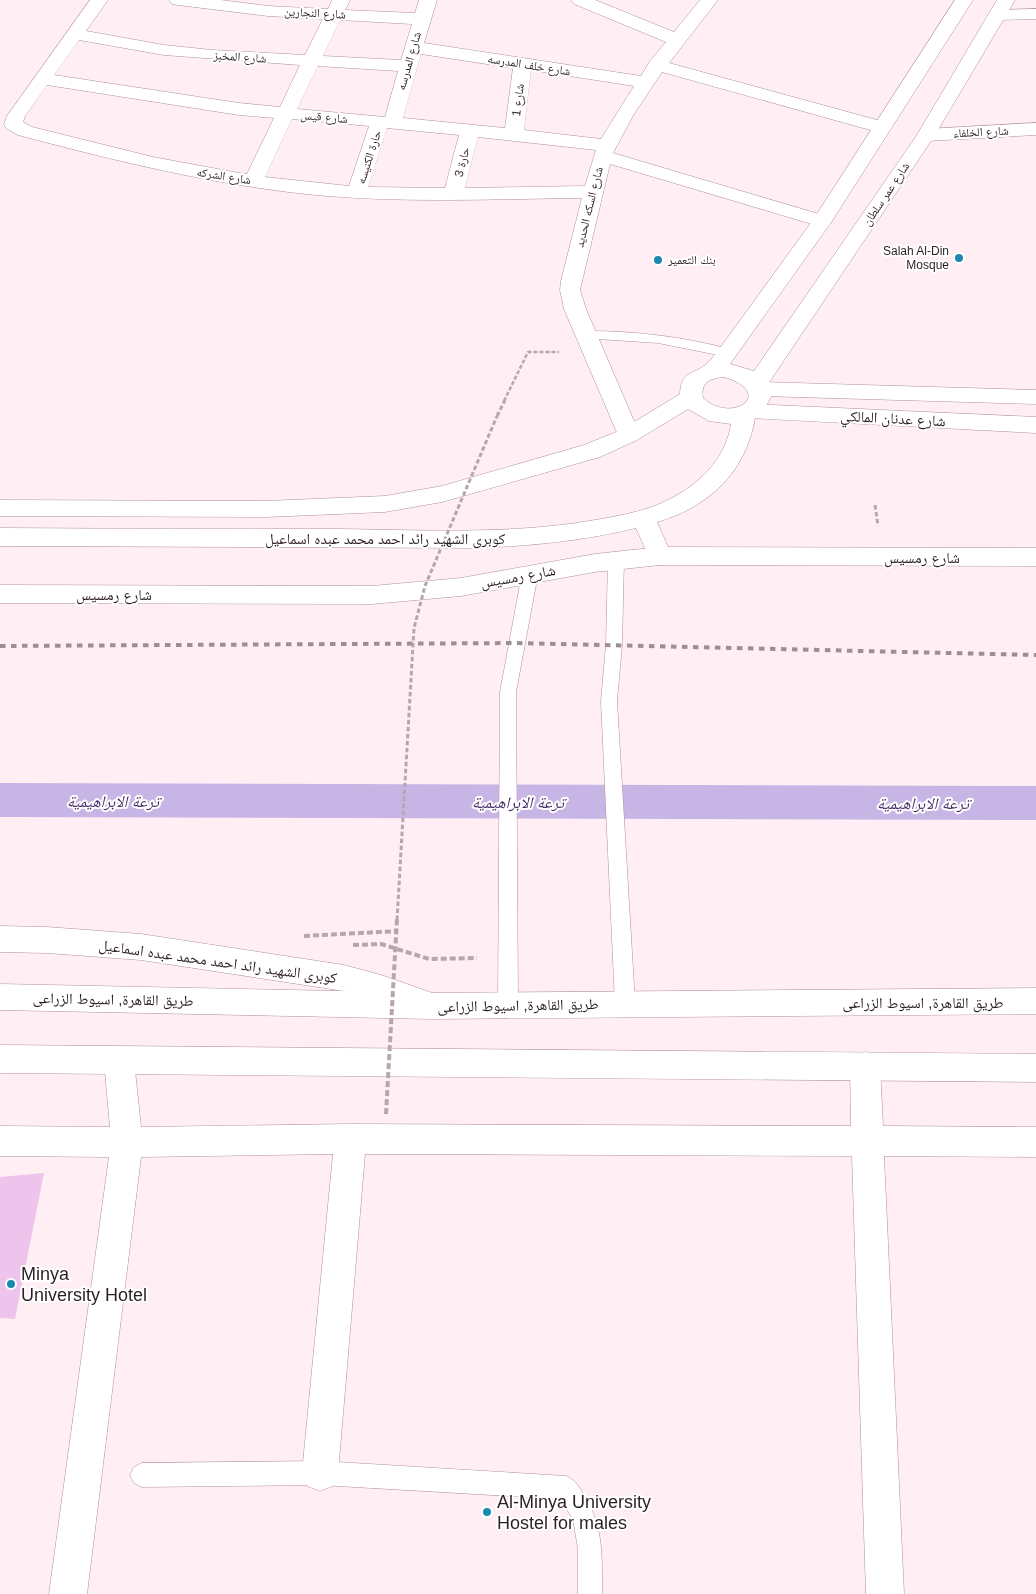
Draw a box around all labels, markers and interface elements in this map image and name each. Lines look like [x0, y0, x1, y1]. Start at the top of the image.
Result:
street label: شارع النجارين [284, 4, 346, 23]
street label: شارع المدرسه [394, 30, 425, 92]
street label: شارع المخبز [212, 48, 267, 67]
street label: شارع خلف المدرسه [486, 52, 572, 79]
street label: شارع 1 [509, 83, 528, 117]
street label: شارع قيس [300, 108, 348, 127]
street label: شارع الخلفاء [953, 124, 1009, 141]
street label: حارة الكنيسه [354, 128, 385, 186]
street label: حارة 3 [452, 145, 473, 178]
street label: شارع عمر سلطان [860, 159, 913, 229]
street label: شارع الشركه [196, 165, 252, 188]
street label: شارع السكه الحديد [572, 165, 607, 249]
place label: Salah Al-Din Mosque [883, 244, 949, 272]
marker: Salah Al-Din Mosque [953, 252, 965, 264]
place label: بنك التعمير [667, 253, 716, 267]
marker: بنك التعمير [652, 254, 664, 266]
street label: شارع عدنان المالكي [840, 407, 946, 433]
street label: كوبرى الشهيد رائد احمد محمد عبده اسماعيل [265, 530, 505, 549]
street label: شارع رمسيس [884, 549, 960, 568]
street label: شارع رمسيس [479, 561, 557, 593]
street label: شارع رمسيس [76, 586, 152, 605]
water label: ترعة الابراهيمية [67, 793, 162, 811]
water label: ترعة الابراهيمية [472, 794, 567, 812]
water label: ترعة الابراهيمية [877, 795, 972, 813]
street label: كوبرى الشهيد رائد احمد محمد عبده اسماعيل [98, 936, 338, 988]
street label: طريق القاهرة, اسيوط الزراعى [32, 989, 194, 1011]
street label: طريق القاهرة, اسيوط الزراعى [842, 994, 1004, 1013]
street label: طريق القاهرة, اسيوط الزراعى [437, 995, 599, 1017]
place label: Minya University Hotel [21, 1264, 147, 1305]
marker: Minya University Hotel [5, 1278, 17, 1290]
place label: Al-Minya University Hostel for males [497, 1492, 651, 1533]
marker: Al-Minya University Hostel for males [481, 1506, 493, 1518]

